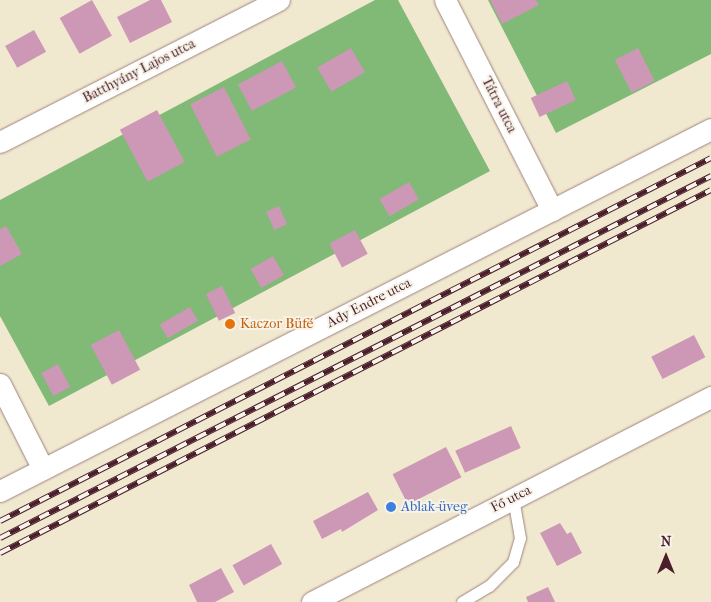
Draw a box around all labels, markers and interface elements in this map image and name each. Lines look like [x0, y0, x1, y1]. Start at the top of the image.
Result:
street label: Batthyány Lajos utca [80, 35, 198, 107]
street label: Tátra utca [478, 74, 520, 136]
street label: Ady Endre utca [324, 275, 414, 331]
place label: Kaczor Büfé [240, 316, 313, 332]
marker: Kaczor Büfé [224, 318, 236, 330]
street label: Fő utca [488, 482, 534, 516]
place label: Ablak-üveg [401, 499, 467, 515]
marker: Ablak-üveg [385, 501, 397, 513]
north arrow [641, 532, 691, 582]
text: N [661, 533, 671, 550]

